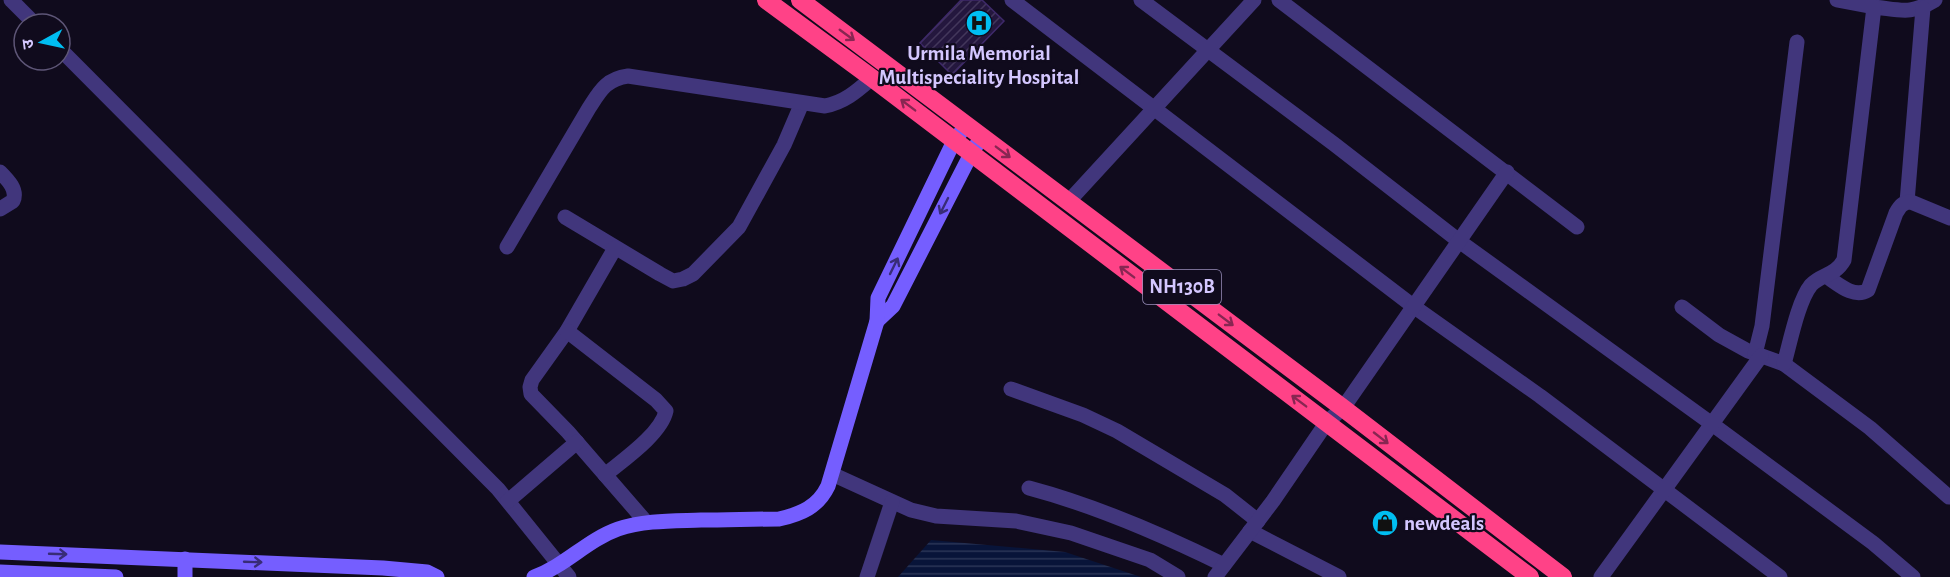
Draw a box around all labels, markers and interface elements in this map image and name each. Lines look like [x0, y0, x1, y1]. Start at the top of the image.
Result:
hospital icon: Urmila Memorial Multispeciality Hospital [964, 8, 994, 38]
north arrow [12, 12, 72, 72]
one-way arrow [839, 28, 855, 41]
text: उ [19, 38, 37, 50]
place label: Urmila Memorial Multispeciality Hospital [879, 43, 1079, 88]
one-way arrow [900, 99, 916, 112]
one-way arrow [995, 146, 1011, 158]
one-way arrow [938, 196, 950, 214]
one-way arrow [888, 258, 900, 276]
one-way arrow [1119, 265, 1135, 278]
road number: NH130B [1143, 270, 1221, 304]
one-way arrow [1218, 313, 1234, 326]
one-way arrow [1292, 395, 1308, 408]
one-way arrow [1373, 431, 1389, 444]
shop icon: newdeals [1370, 508, 1400, 538]
place label: newdeals [1404, 513, 1484, 534]
one-way arrow [48, 549, 68, 560]
one-way arrow [243, 556, 263, 568]

